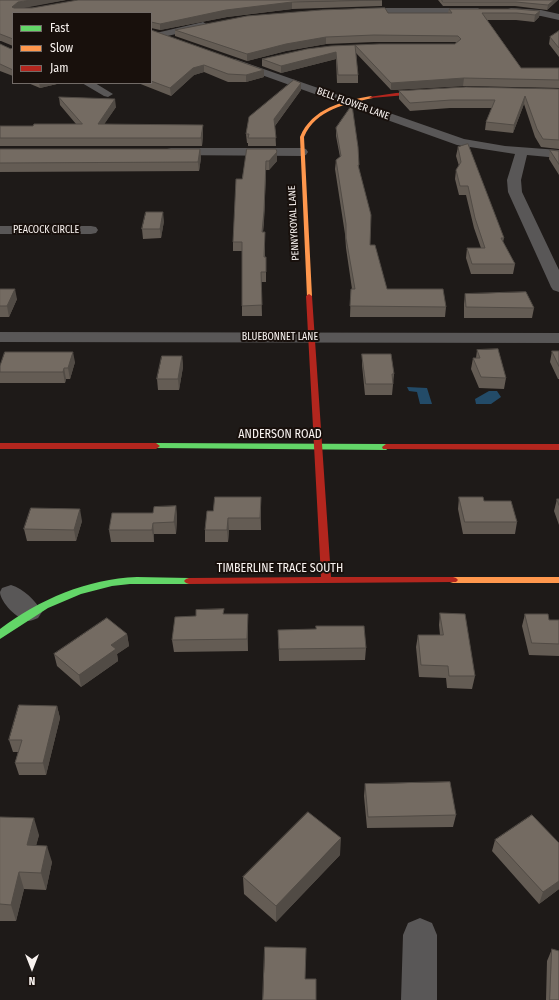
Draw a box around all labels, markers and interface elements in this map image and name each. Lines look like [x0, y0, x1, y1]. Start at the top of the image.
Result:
legend [12, 12, 152, 84]
text: Fast [50, 21, 69, 35]
text: Slow [50, 41, 73, 55]
text: Jam [50, 61, 68, 75]
street label: BELL FLOWER LANE [315, 85, 391, 123]
street label: PENNYROYAL LANE [286, 185, 302, 261]
street label: PEACOCK CIRCLE [13, 224, 79, 236]
street label: BLUEBONNET LANE [242, 331, 318, 343]
street label: ANDERSON ROAD [238, 428, 322, 442]
street label: TIMBERLINE TRACE SOUTH [217, 562, 343, 576]
north arrow [12, 948, 52, 988]
text: N [29, 974, 35, 987]

